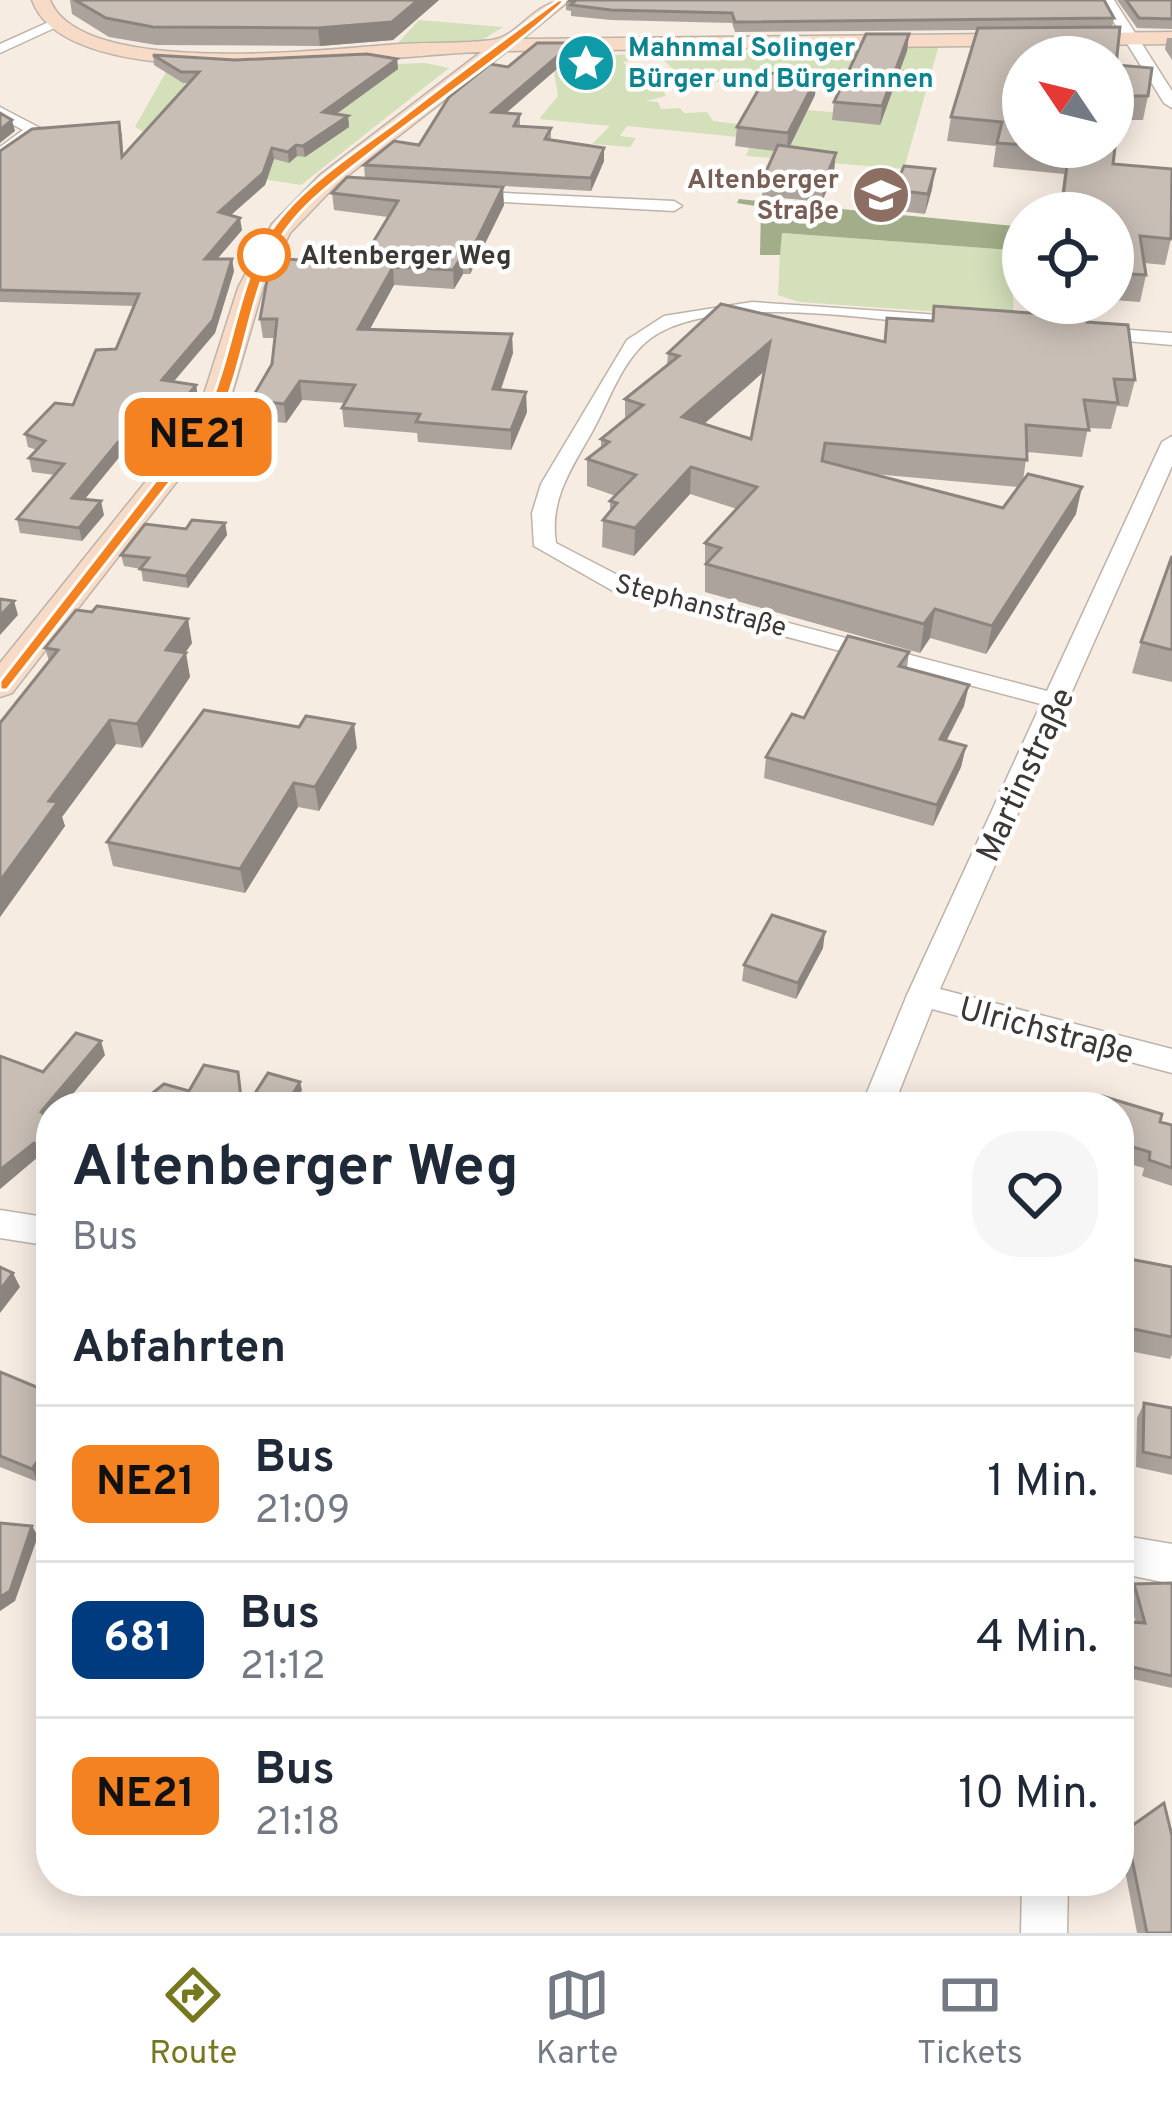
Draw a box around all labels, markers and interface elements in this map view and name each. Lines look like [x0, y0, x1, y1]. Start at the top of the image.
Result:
place icon: Mahnmal Solinger Bürger und Bürgerinnen [555, 32, 617, 94]
place label: Mahnmal Solinger Bürger und Bürgerinnen [628, 32, 934, 97]
north arrow [1002, 36, 1134, 168]
map controls [1002, 36, 1134, 324]
place label: Altenberger Straße [687, 164, 839, 229]
school or university icon: Altenberger Straße [850, 164, 912, 226]
button: locate [1002, 192, 1134, 324]
marker: Altenberger Weg [239, 230, 289, 280]
place label: Altenberger Weg [300, 240, 512, 274]
line badge: NE21 [114, 398, 282, 476]
text: NE21 [149, 410, 247, 463]
street label: Stephanstraße [611, 568, 790, 646]
street label: Martinstraße [969, 682, 1086, 869]
street label: Ulrichstraße [954, 989, 1138, 1076]
button: heart [972, 1131, 1098, 1257]
text: Altenberger Weg [72, 1134, 519, 1206]
text: Bus [72, 1215, 138, 1264]
text: Abfahrten [72, 1321, 286, 1378]
text: Bus [255, 1431, 335, 1488]
text: 1 Min. [987, 1455, 1098, 1512]
text: NE21 [96, 1457, 195, 1510]
text: 21:09 [255, 1488, 350, 1537]
text: Bus [240, 1587, 320, 1644]
text: 4 Min. [976, 1611, 1098, 1668]
text: 681 [104, 1613, 172, 1666]
text: 21:12 [240, 1644, 326, 1693]
text: Bus [255, 1743, 335, 1800]
text: 10 Min. [958, 1767, 1098, 1824]
text: NE21 [96, 1769, 195, 1822]
text: 21:18 [255, 1800, 340, 1849]
tab: Route [149, 1962, 237, 2076]
tab: Karte [536, 1962, 618, 2076]
tab: Tickets [917, 1962, 1023, 2076]

